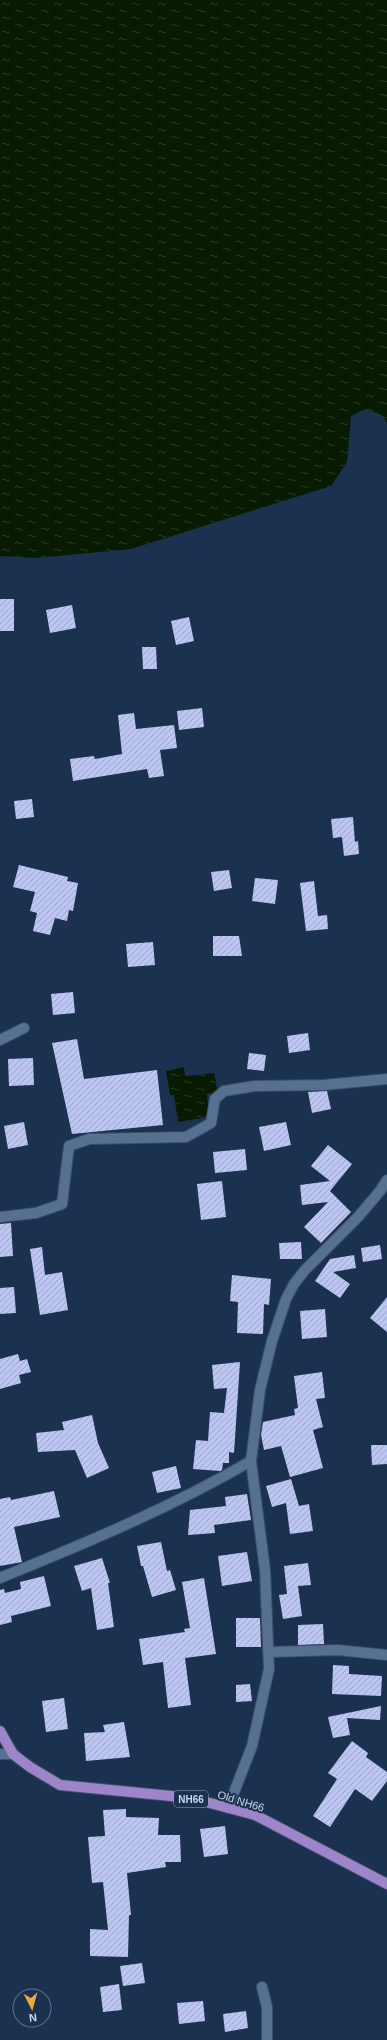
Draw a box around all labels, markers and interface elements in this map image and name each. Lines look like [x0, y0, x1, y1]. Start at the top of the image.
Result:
street label: Old NH66 [216, 1788, 266, 1814]
road number: NH66 [174, 1791, 208, 1807]
north arrow [12, 1988, 52, 2028]
text: N [28, 2012, 38, 2024]

